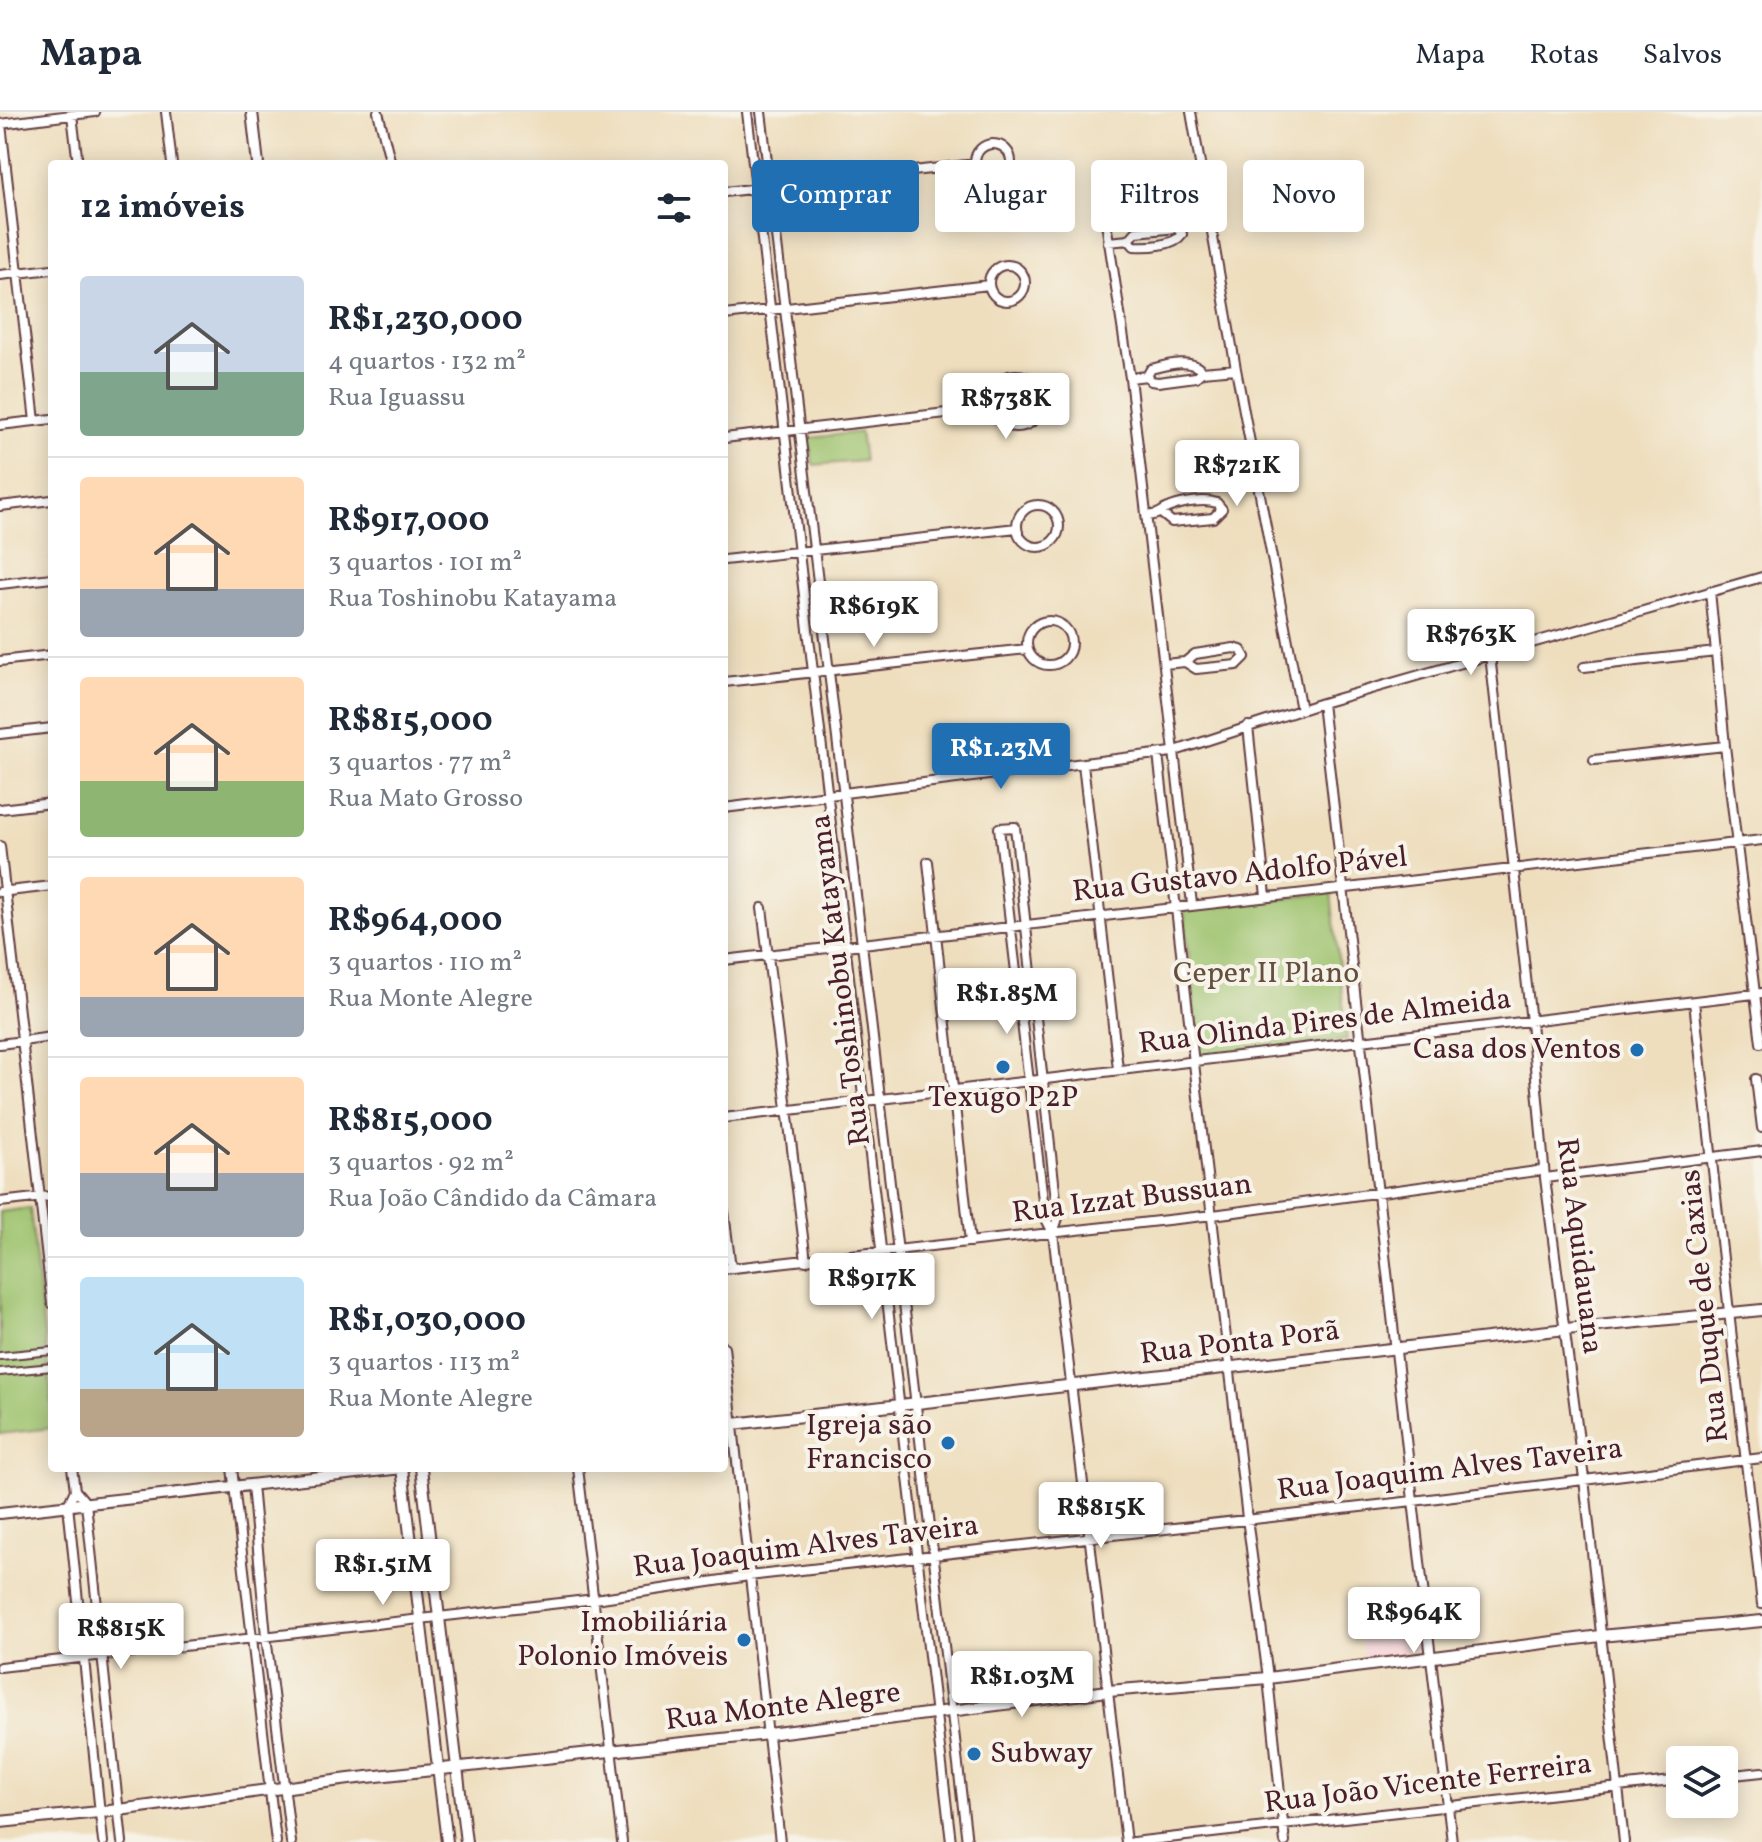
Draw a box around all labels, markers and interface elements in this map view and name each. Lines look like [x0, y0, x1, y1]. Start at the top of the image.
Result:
text: Mapa [40, 29, 142, 82]
text: Mapa [1416, 36, 1486, 75]
text: Rotas [1530, 36, 1599, 75]
text: Salvos [1643, 36, 1722, 75]
chip: Comprar [752, 160, 919, 232]
chip: Alugar [935, 160, 1075, 232]
chip: Filtros [1091, 160, 1227, 232]
chip: Novo [1243, 160, 1364, 232]
text: 12 imóveis [80, 185, 245, 232]
icon: filters [652, 186, 696, 230]
text: R$1,230,000 [328, 297, 523, 344]
icon: home [144, 308, 240, 404]
text: 4 quartos · 132 m² [328, 344, 526, 380]
pin: R$738K [941, 373, 1071, 441]
text: Rua Iguassu [328, 380, 466, 416]
text: R$738K [960, 381, 1052, 417]
pin: R$721K [1172, 440, 1302, 508]
text: R$721K [1193, 448, 1281, 484]
text: R$917,000 [328, 498, 489, 545]
icon: home [144, 509, 240, 605]
text: 3 quartos · 101 m² [328, 545, 522, 581]
text: Rua Toshinobu Katayama [328, 581, 617, 617]
pin: R$619K [809, 581, 939, 649]
text: R$619K [829, 589, 919, 625]
pin: R$763K [1406, 609, 1536, 677]
text: R$763K [1425, 617, 1517, 653]
text: R$815,000 [328, 698, 493, 745]
icon: home [144, 709, 240, 805]
pin: R$1.23M [927, 723, 1075, 791]
text: R$1.23M [950, 731, 1052, 767]
text: 3 quartos · 77 m² [328, 745, 512, 781]
text: Rua Mato Grosso [328, 781, 523, 817]
street label: Rua Toshinobu Katayama [800, 812, 882, 1148]
street label: Rua Gustavo Adolfo Pável [1070, 837, 1410, 913]
text: R$964,000 [328, 898, 502, 945]
icon: home [144, 909, 240, 1005]
text: 3 quartos · 110 m² [328, 945, 522, 981]
park label: Ceper II Plano [1173, 953, 1359, 995]
pin: R$1.85M [933, 968, 1081, 1036]
text: R$1.85M [956, 976, 1058, 1012]
street label: Rua Olinda Pires de Almeida [1136, 978, 1514, 1066]
text: Rua Monte Alegre [328, 981, 533, 1017]
place label: Casa dos Ventos [1413, 1029, 1621, 1071]
marker: Casa dos Ventos [1628, 1041, 1646, 1059]
marker: Texugo P2P [994, 1058, 1012, 1076]
place label: Texugo P2P [928, 1077, 1078, 1119]
text: R$815,000 [328, 1098, 493, 1145]
icon: home [144, 1109, 240, 1205]
street label: Rua Aquidauana [1545, 1135, 1613, 1357]
text: 3 quartos · 92 m² [328, 1145, 514, 1181]
street label: Rua Izzat Bussuan [1010, 1163, 1254, 1235]
street label: Rua Duque de Caxias [1670, 1167, 1740, 1445]
text: Rua João Cândido da Câmara [328, 1181, 657, 1217]
pin: R$917K [807, 1253, 937, 1321]
text: R$917K [828, 1261, 916, 1297]
text: R$1,030,000 [328, 1298, 526, 1345]
icon: home [144, 1309, 240, 1405]
street label: Rua Ponta Porã [1138, 1310, 1342, 1376]
text: 3 quartos · 113 m² [328, 1345, 520, 1381]
text: Rua Monte Alegre [328, 1381, 533, 1417]
place label: Igreja são Francisco [806, 1405, 932, 1481]
street label: Rua Joaquim Alves Taveira [1275, 1428, 1625, 1512]
marker: Igreja são Francisco [939, 1434, 957, 1452]
pin: R$815K [1036, 1482, 1166, 1550]
text: R$815K [1057, 1490, 1145, 1526]
street label: Rua Joaquim Alves Taveira [631, 1505, 981, 1589]
pin: R$1.51M [309, 1539, 457, 1607]
text: R$1.51M [334, 1547, 432, 1583]
pin: R$964K [1349, 1587, 1479, 1655]
text: R$964K [1366, 1595, 1462, 1631]
place label: Imobiliária Polonio Imóveis [517, 1602, 728, 1678]
pin: R$815K [56, 1603, 186, 1671]
text: R$815K [77, 1611, 165, 1647]
marker: Imobiliária Polonio Imóveis [735, 1631, 753, 1649]
pin: R$1.03M [948, 1651, 1096, 1719]
text: R$1.03M [970, 1659, 1074, 1695]
street label: Rua Monte Alegre [663, 1672, 903, 1742]
place label: Subway [990, 1733, 1093, 1775]
street label: Rua João Vicente Ferreira [1262, 1743, 1594, 1825]
marker: Subway [965, 1745, 983, 1763]
map controls [1666, 1746, 1738, 1818]
button: layers [1666, 1746, 1738, 1818]

